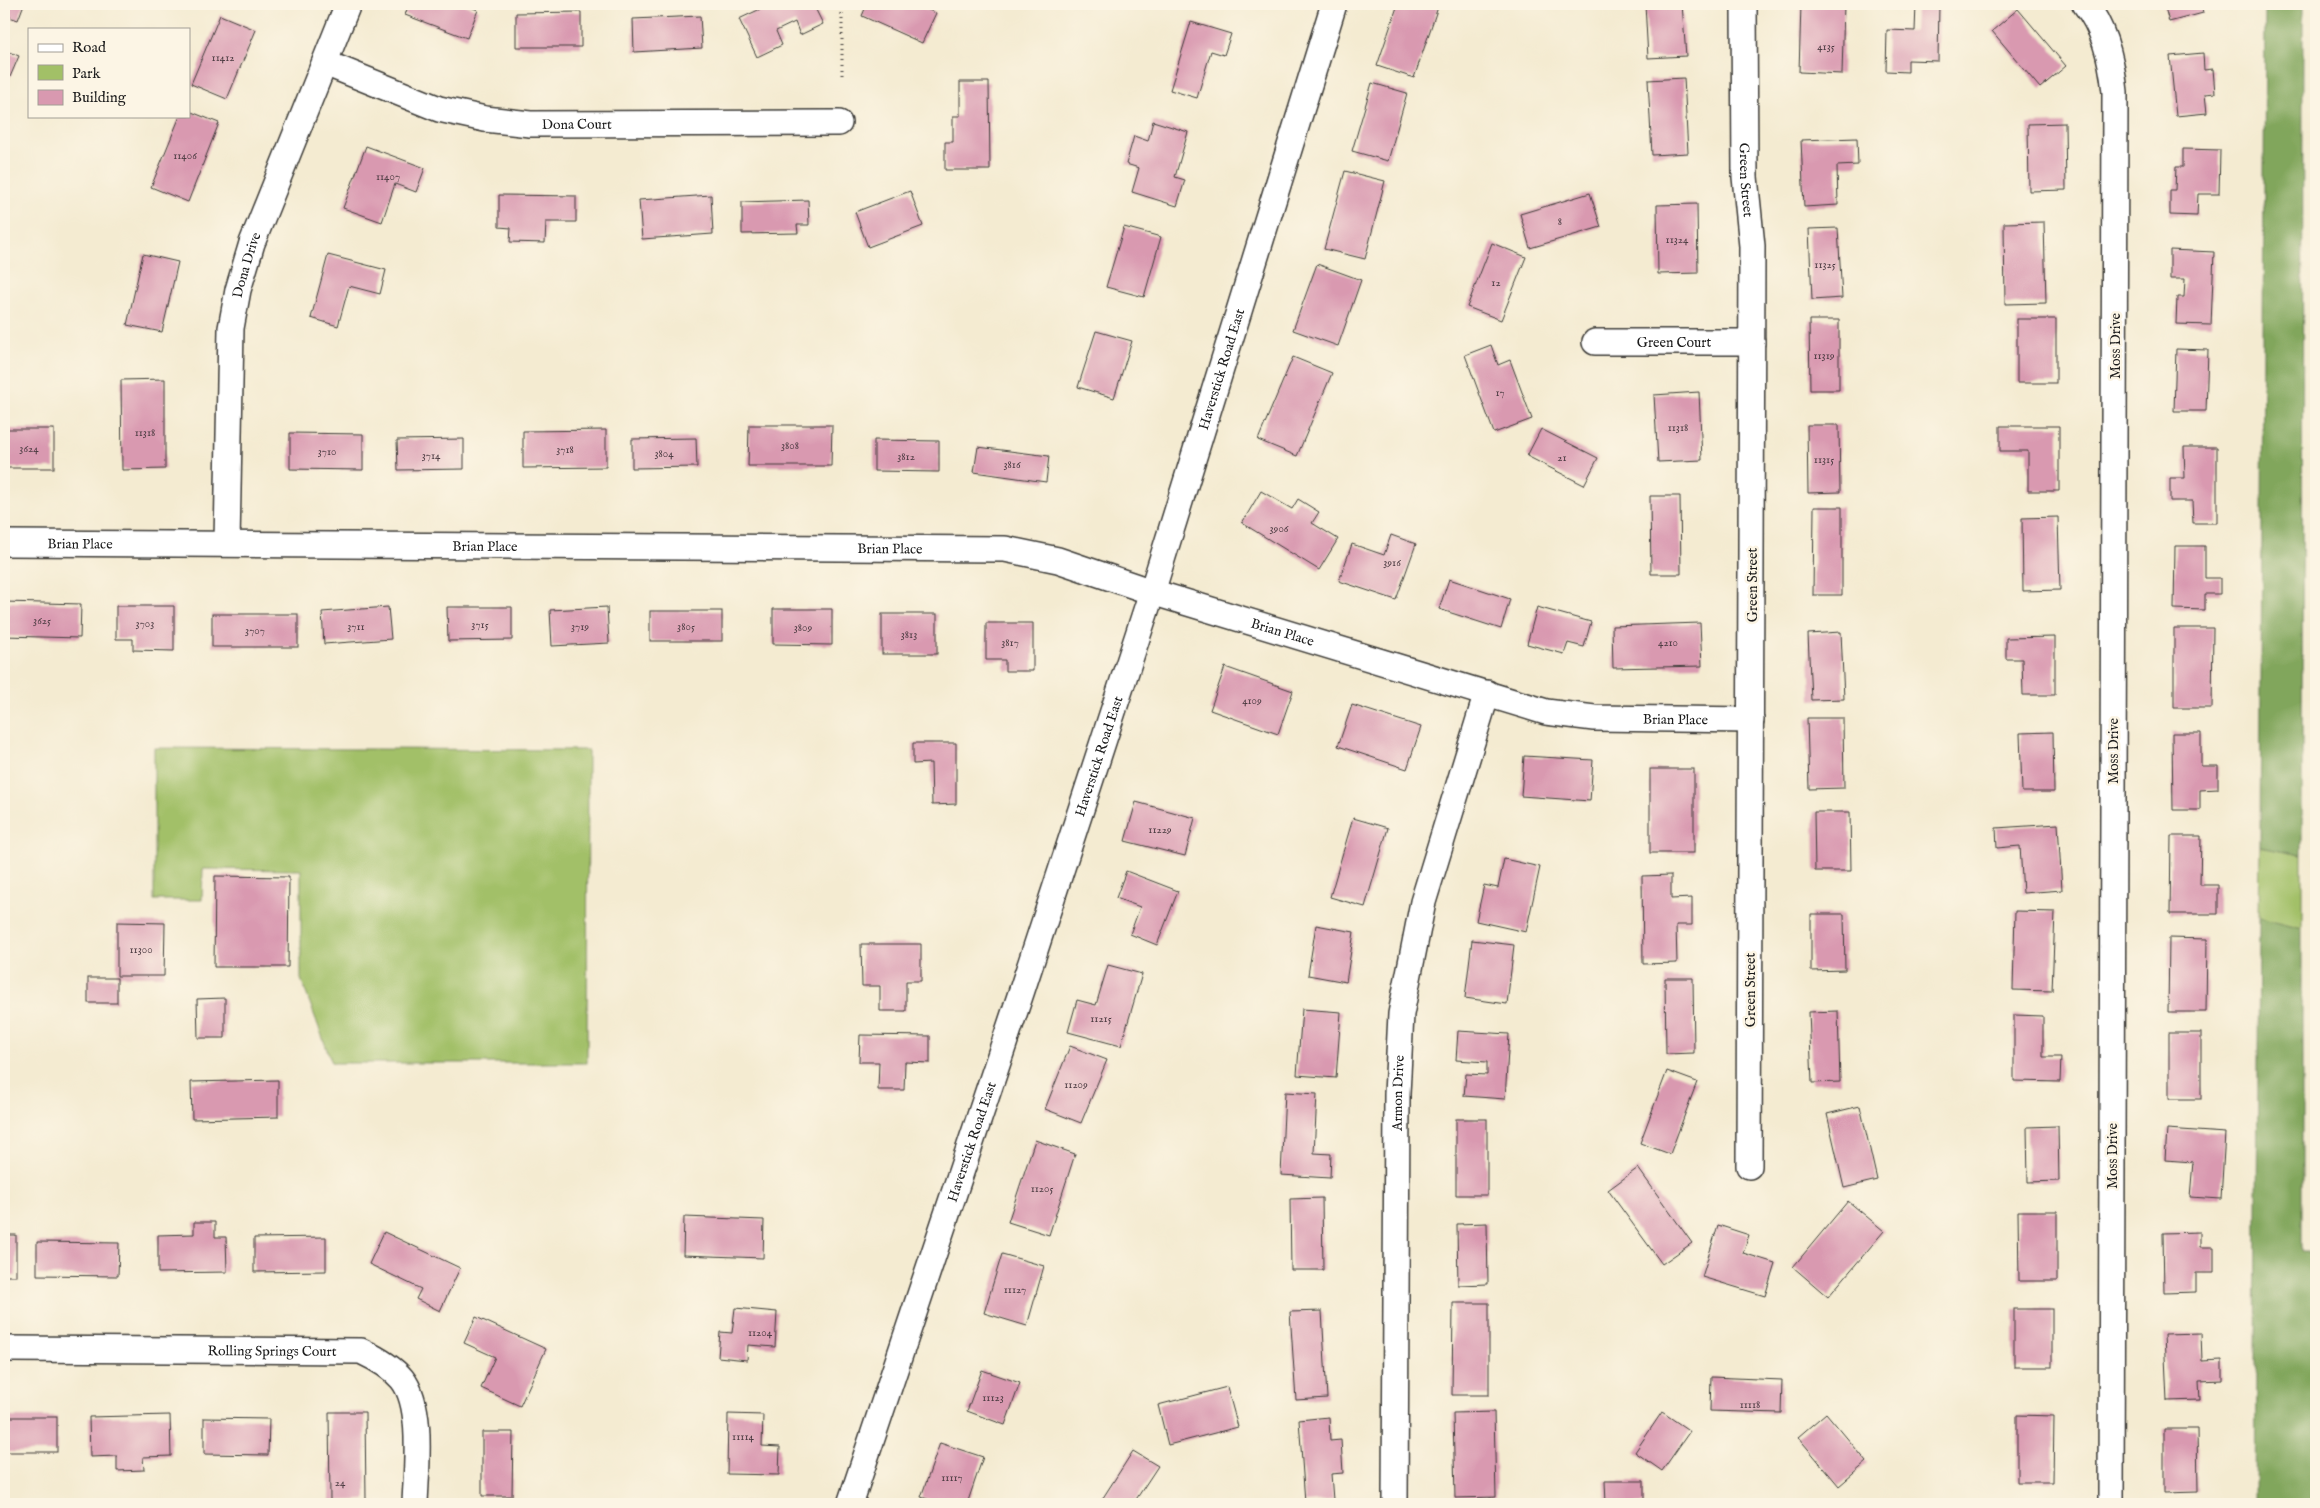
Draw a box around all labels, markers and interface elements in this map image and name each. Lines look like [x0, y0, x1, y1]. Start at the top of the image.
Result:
legend [28, 28, 190, 118]
text: Road [72, 38, 107, 57]
house number: 4135 [1817, 40, 1835, 54]
house number: 11412 [212, 51, 234, 65]
text: Park [72, 64, 102, 83]
text: Building [72, 88, 127, 107]
street label: Dona Court [542, 116, 612, 134]
street label: Green Street [1735, 143, 1757, 218]
house number: 11406 [173, 149, 197, 163]
house number: 11407 [376, 170, 400, 184]
house number: 8 [1558, 215, 1562, 229]
street label: Dona Drive [229, 229, 266, 299]
house number: 11324 [1666, 233, 1689, 247]
house number: 11325 [1814, 258, 1836, 272]
house number: 12 [1491, 276, 1501, 290]
street label: Haverstick Road East [1195, 306, 1249, 432]
street label: Moss Drive [2107, 312, 2125, 379]
street label: Green Court [1637, 334, 1711, 352]
house number: 11319 [1813, 349, 1835, 363]
house number: 17 [1495, 386, 1505, 400]
house number: 11318 [1668, 421, 1688, 435]
house number: 11318 [135, 426, 155, 440]
house number: 3808 [781, 439, 799, 453]
house number: 3624 [19, 442, 39, 456]
house number: 3718 [556, 443, 574, 457]
house number: 3710 [318, 445, 336, 459]
house number: 3804 [654, 447, 674, 461]
house number: 3714 [422, 449, 441, 463]
house number: 3812 [897, 450, 915, 464]
house number: 21 [1557, 451, 1567, 465]
house number: 11315 [1814, 453, 1834, 467]
house number: 3816 [1003, 458, 1021, 472]
house number: 3906 [1270, 522, 1289, 536]
street label: Brian Place [47, 535, 113, 554]
street label: Brian Place [452, 538, 518, 556]
street label: Brian Place [857, 540, 923, 559]
street label: Green Street [1744, 548, 1762, 622]
house number: 3916 [1383, 556, 1401, 570]
house number: 3625 [33, 614, 51, 628]
street label: Brian Place [1249, 615, 1317, 651]
house number: 3703 [136, 617, 154, 631]
house number: 3715 [471, 618, 489, 632]
house number: 3711 [347, 620, 365, 634]
house number: 3719 [571, 620, 589, 634]
house number: 3805 [677, 620, 695, 634]
house number: 3809 [794, 621, 813, 635]
house number: 3707 [245, 624, 265, 638]
house number: 3813 [901, 628, 917, 642]
house number: 3817 [1001, 636, 1019, 650]
house number: 4210 [1658, 636, 1678, 650]
street label: Haverstick Road East [1071, 694, 1127, 819]
house number: 4109 [1242, 694, 1262, 708]
street label: Brian Place [1643, 711, 1709, 729]
street label: Moss Drive [2105, 717, 2123, 784]
house number: 11229 [1148, 823, 1172, 837]
house number: 11300 [129, 943, 153, 957]
street label: Green Street [1742, 953, 1760, 1027]
house number: 11215 [1090, 1012, 1112, 1026]
street label: Armon Drive [1389, 1054, 1409, 1132]
house number: 11209 [1064, 1078, 1088, 1092]
street label: Haverstick Road East [944, 1079, 1001, 1205]
street label: Moss Drive [2104, 1122, 2122, 1189]
house number: 11205 [1031, 1182, 1053, 1196]
house number: 11127 [1004, 1283, 1026, 1297]
house number: 11204 [748, 1326, 773, 1340]
street label: Rolling Springs Court [207, 1342, 337, 1361]
house number: 11123 [982, 1391, 1004, 1405]
house number: 11118 [1740, 1398, 1760, 1412]
house number: 11114 [732, 1430, 754, 1444]
house number: 11117 [941, 1471, 963, 1485]
house number: 24 [335, 1476, 346, 1490]

